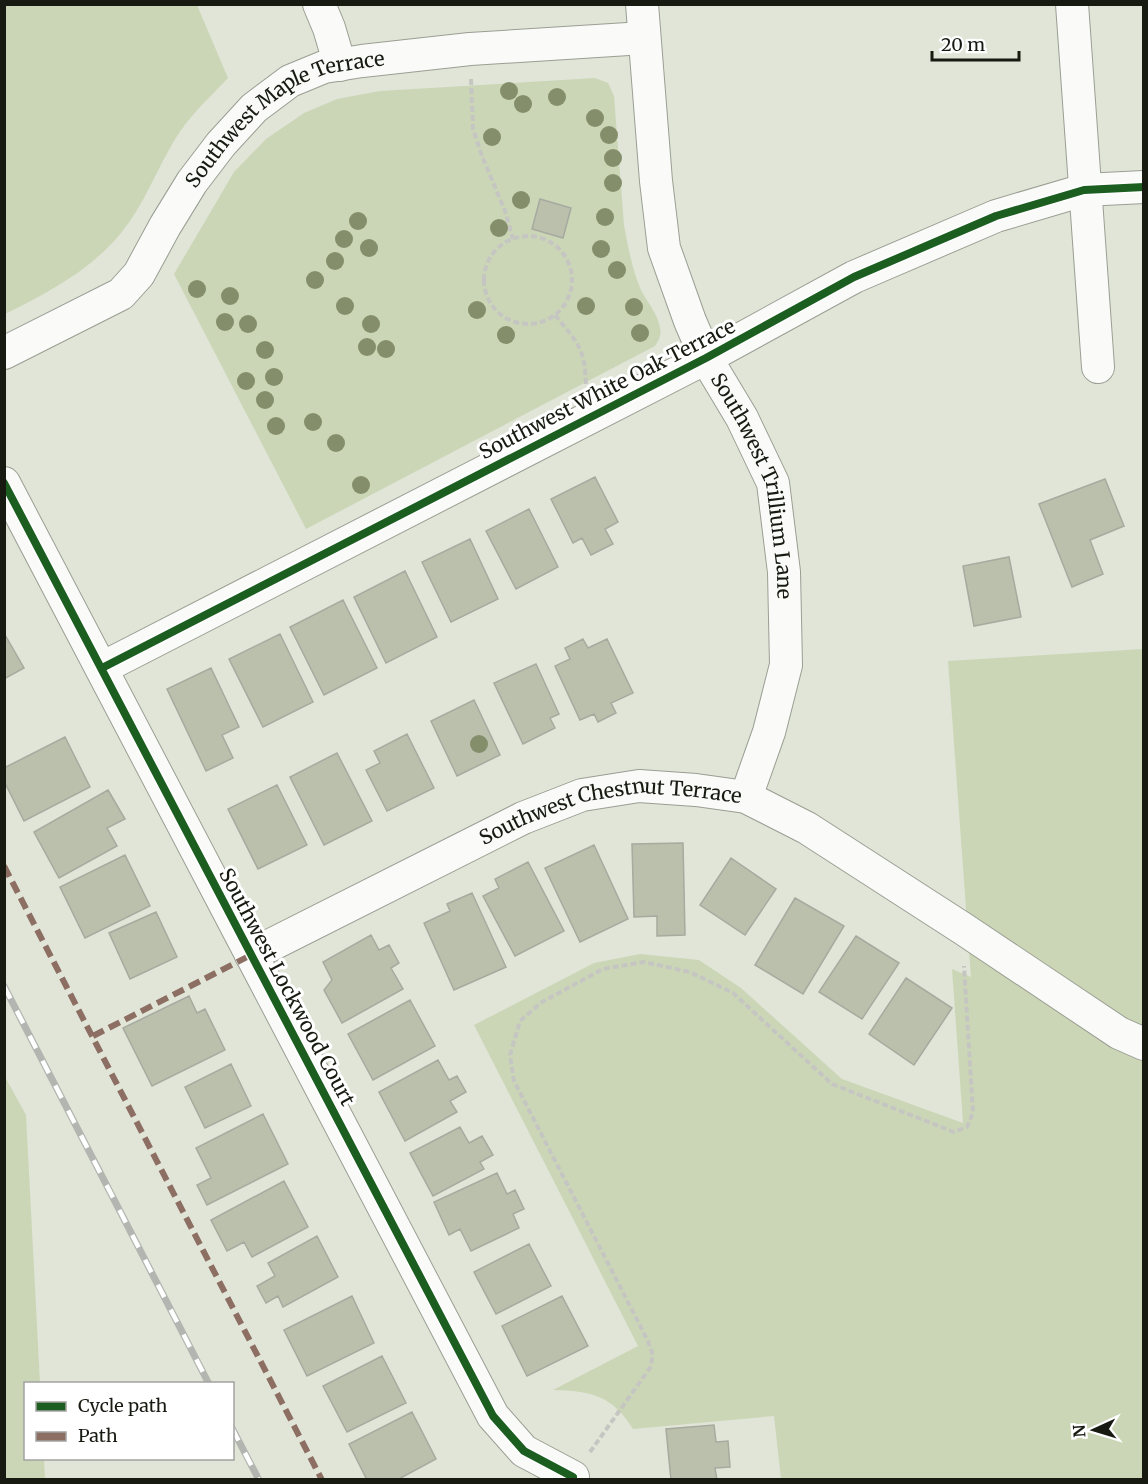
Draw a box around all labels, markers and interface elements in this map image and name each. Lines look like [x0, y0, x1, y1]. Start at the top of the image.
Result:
scale bar [932, 24, 1019, 62]
text: 20 m [941, 33, 985, 56]
street label: Southwest Maple Terrace [179, 46, 386, 192]
street label: Southwest White Oak Terrace [475, 313, 739, 464]
street label: Southwest Trillium Lane [706, 368, 798, 599]
street label: Southwest Chestnut Terrace [475, 772, 743, 850]
street label: Southwest Lockwood Court [214, 864, 361, 1110]
legend [24, 1382, 234, 1460]
text: Cycle path [78, 1394, 168, 1417]
north arrow [1064, 1400, 1124, 1460]
text: Path [78, 1424, 118, 1447]
text: N [1069, 1424, 1089, 1438]

